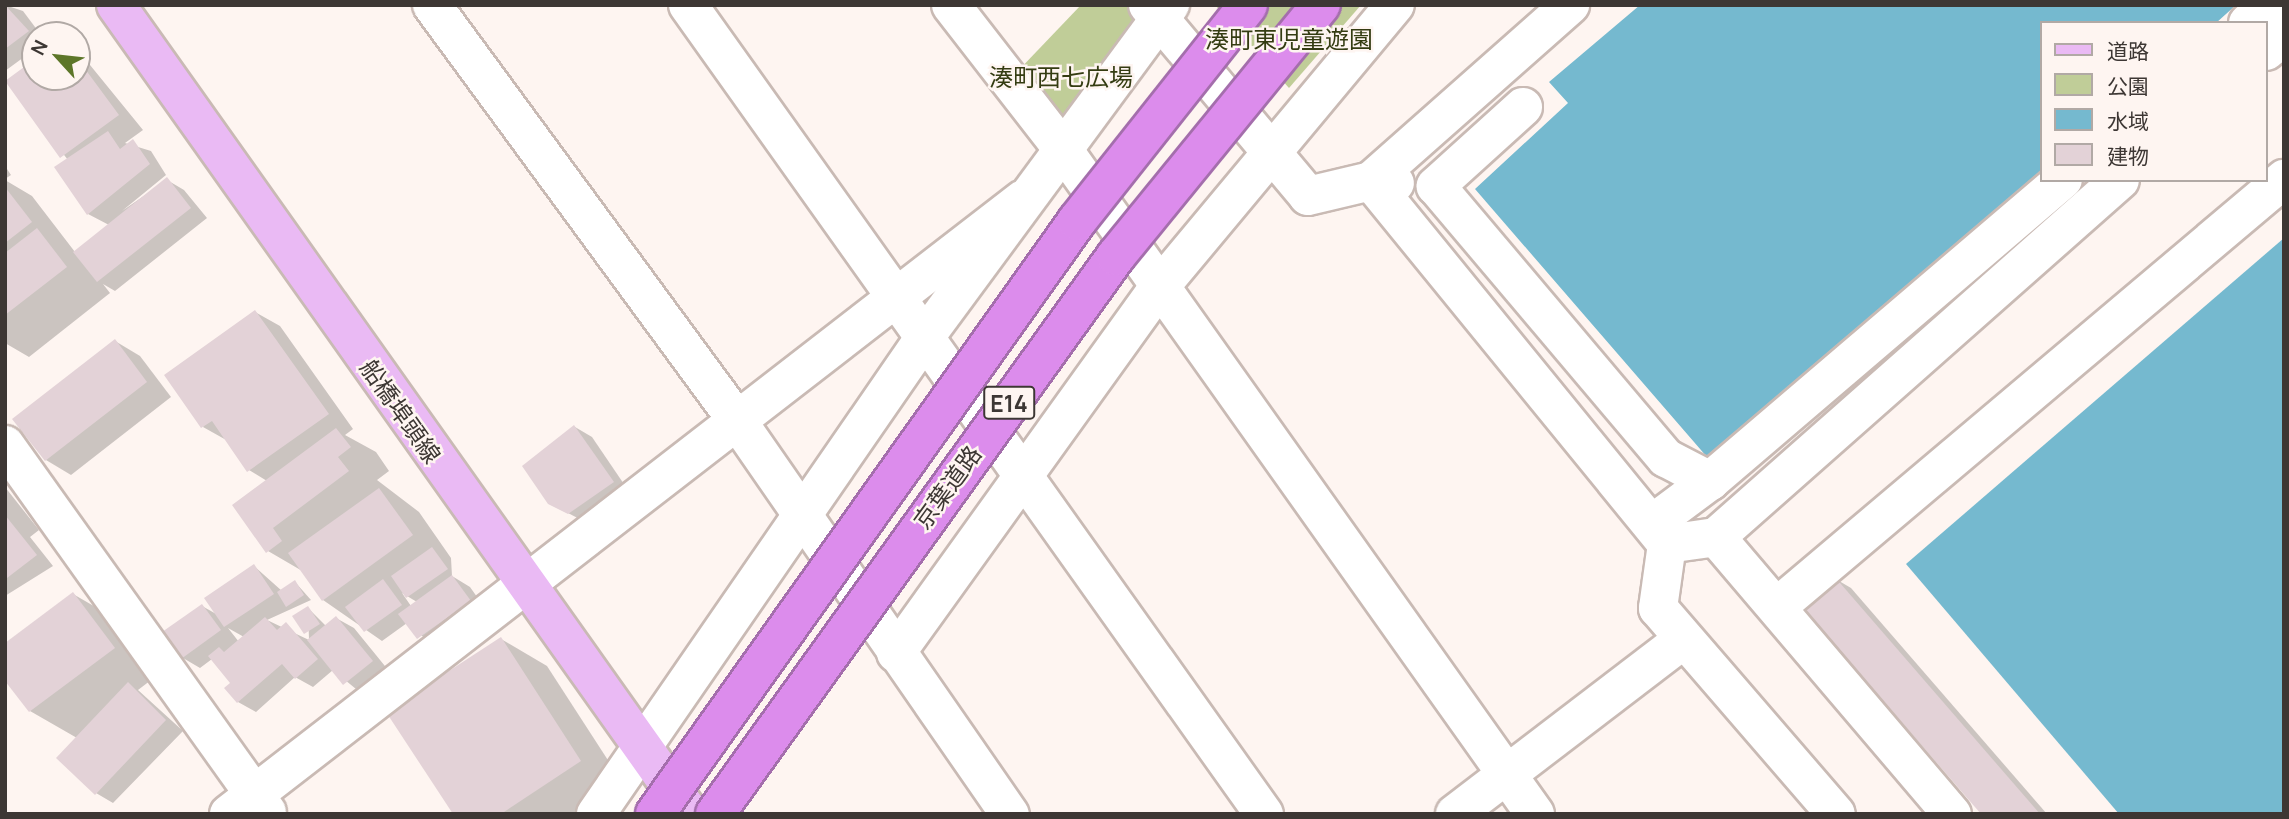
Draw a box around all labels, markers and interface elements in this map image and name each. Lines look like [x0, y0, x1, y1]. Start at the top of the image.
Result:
north arrow [21, 21, 91, 91]
legend [2040, 21, 2268, 182]
park label: 湊町東児童遊園 [1205, 25, 1373, 53]
text: N [24, 35, 54, 59]
text: 道路 [2107, 37, 2149, 65]
park label: 湊町西七広場 [989, 63, 1133, 91]
text: 公園 [2107, 72, 2149, 100]
text: 水域 [2107, 107, 2149, 135]
text: 建物 [2107, 142, 2149, 170]
street label: 船橋埠頭線 [355, 354, 447, 468]
road number: E14 [983, 384, 1035, 422]
street label: 京葉道路 [907, 440, 987, 534]

